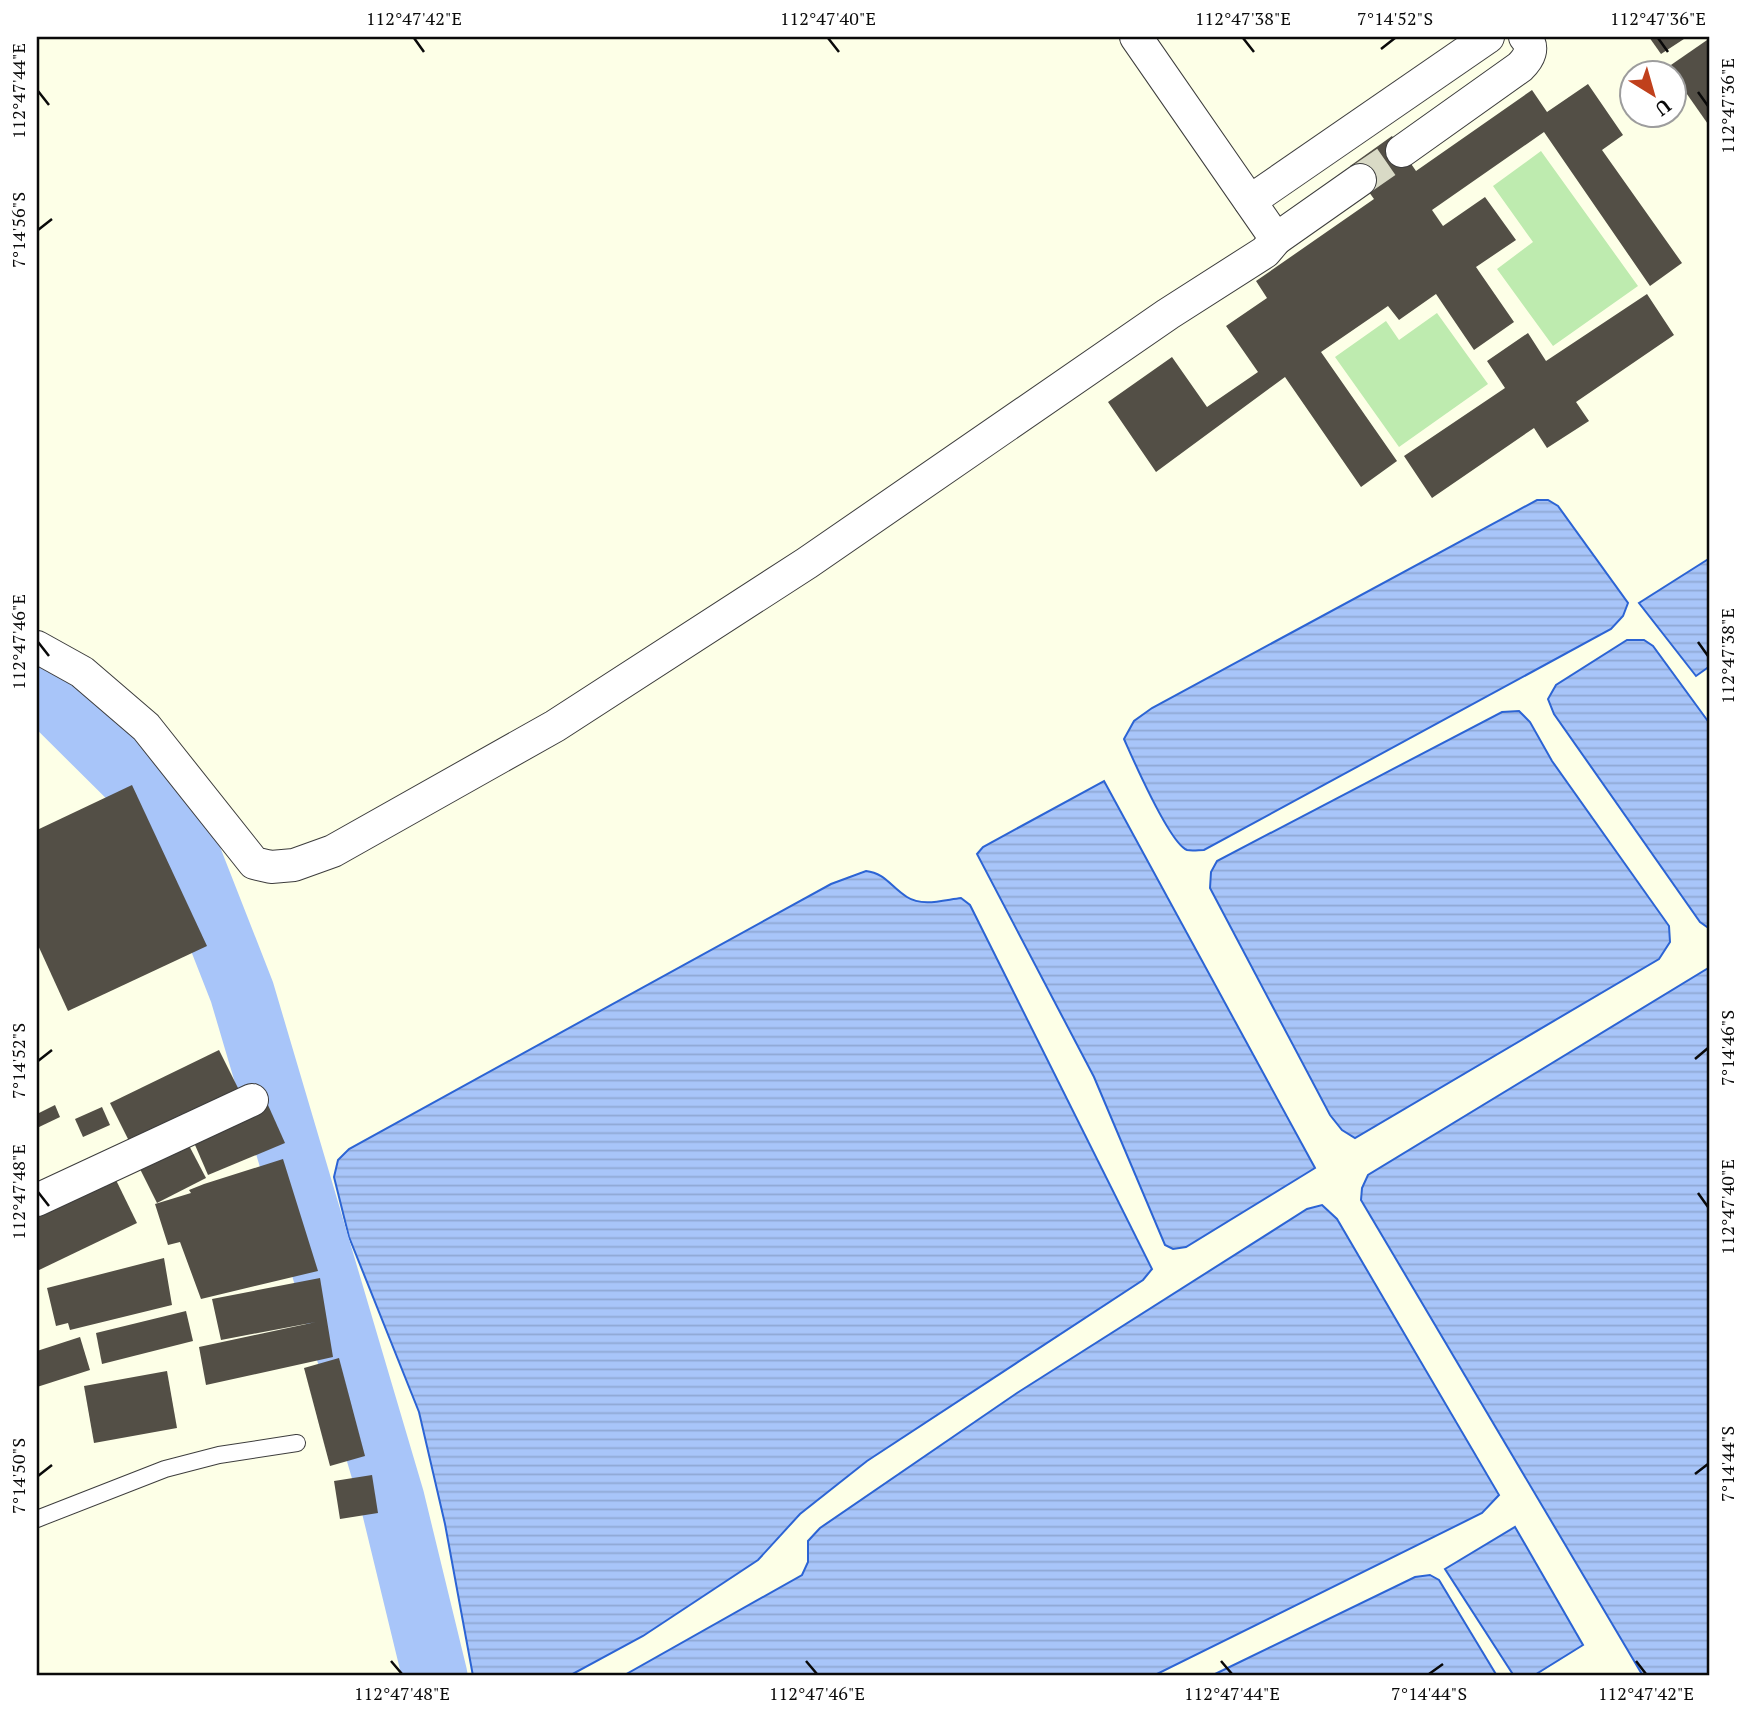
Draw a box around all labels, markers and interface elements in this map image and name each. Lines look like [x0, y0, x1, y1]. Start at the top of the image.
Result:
text: 112°47'42"E [366, 6, 462, 30]
text: 112°47'40"E [780, 6, 876, 30]
text: 112°47'38"E [1195, 6, 1291, 30]
text: 7°14'52"S [1357, 6, 1433, 30]
text: 112°47'36"E [1610, 6, 1706, 30]
text: 112°47'44"E [6, 43, 30, 139]
text: 112°47'36"E [1715, 58, 1739, 154]
north arrow [1618, 60, 1688, 130]
text: U [1650, 94, 1676, 122]
text: 7°14'56"S [6, 192, 30, 268]
text: 112°47'46"E [6, 594, 30, 690]
text: 112°47'38"E [1715, 608, 1739, 704]
text: 7°14'46"S [1715, 1010, 1739, 1086]
text: 7°14'52"S [6, 1023, 30, 1099]
text: 112°47'48"E [6, 1144, 30, 1240]
text: 112°47'40"E [1715, 1159, 1739, 1255]
text: 7°14'44"S [1715, 1426, 1739, 1502]
text: 7°14'50"S [6, 1438, 30, 1514]
text: 112°47'48"E [354, 1681, 450, 1705]
text: 112°47'46"E [769, 1681, 865, 1705]
text: 112°47'44"E [1184, 1681, 1280, 1705]
text: 7°14'44"S [1391, 1681, 1467, 1705]
text: 112°47'42"E [1598, 1681, 1694, 1705]

